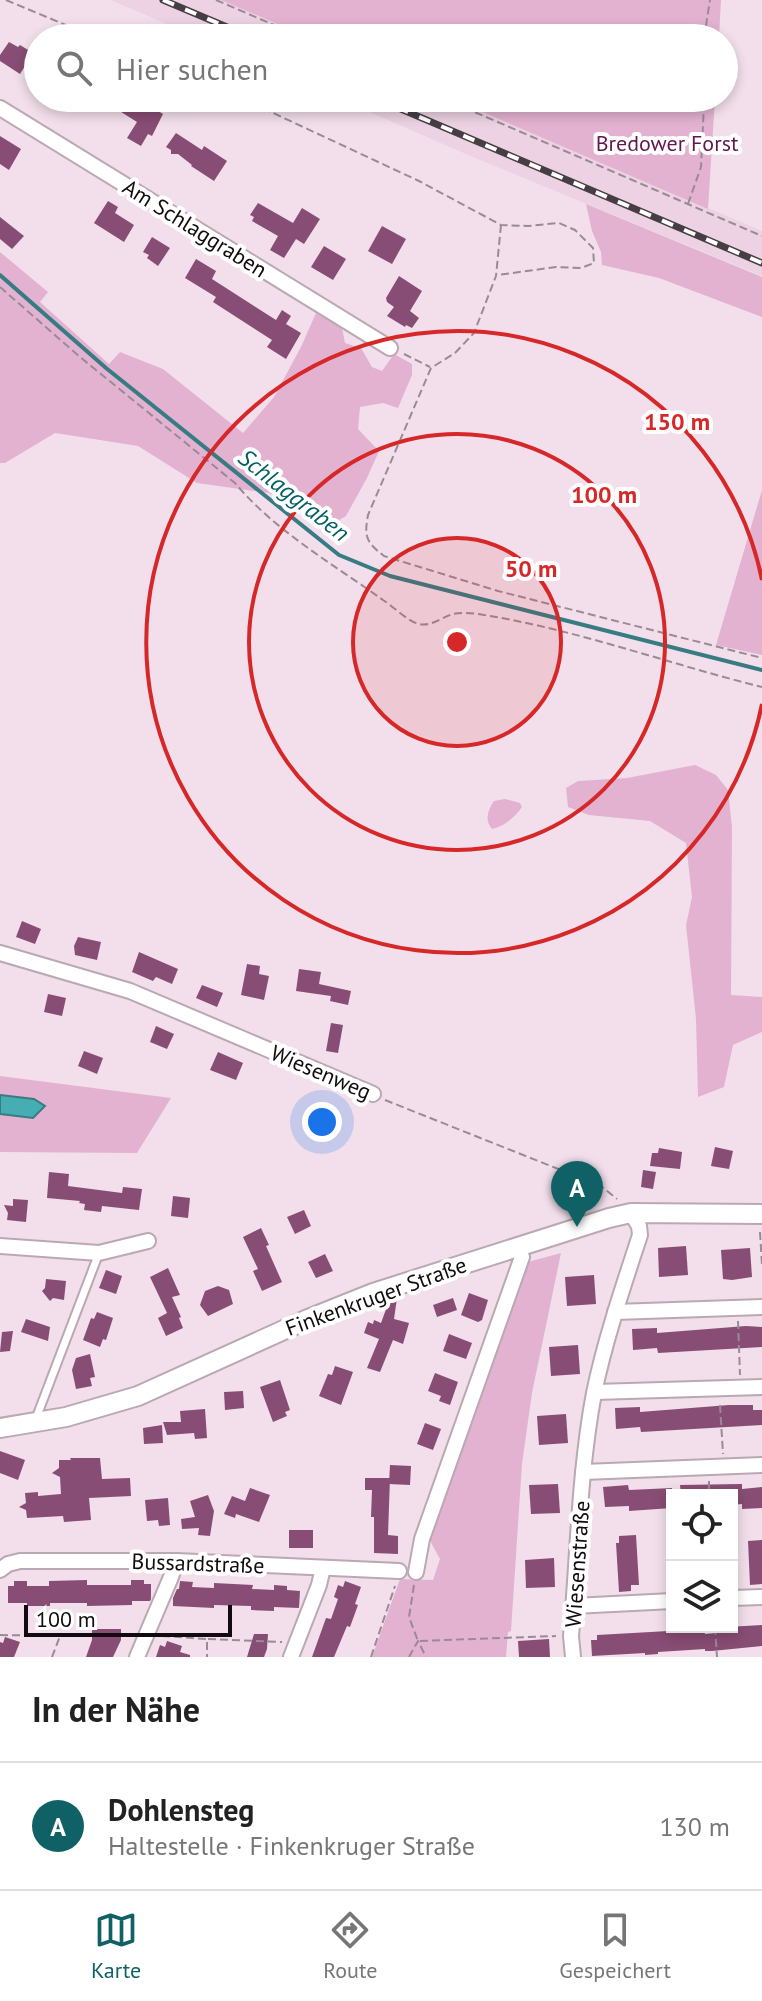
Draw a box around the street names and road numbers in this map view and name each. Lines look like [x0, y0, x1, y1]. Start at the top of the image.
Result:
street label: Am Schlaggraben [118, 172, 272, 284]
street label: Wiesenweg [267, 1038, 375, 1106]
street label: Finkenkruger Straße [282, 1250, 470, 1342]
street label: Wiesenstraße [559, 1500, 595, 1628]
street label: Bussardstraße [131, 1547, 265, 1579]

